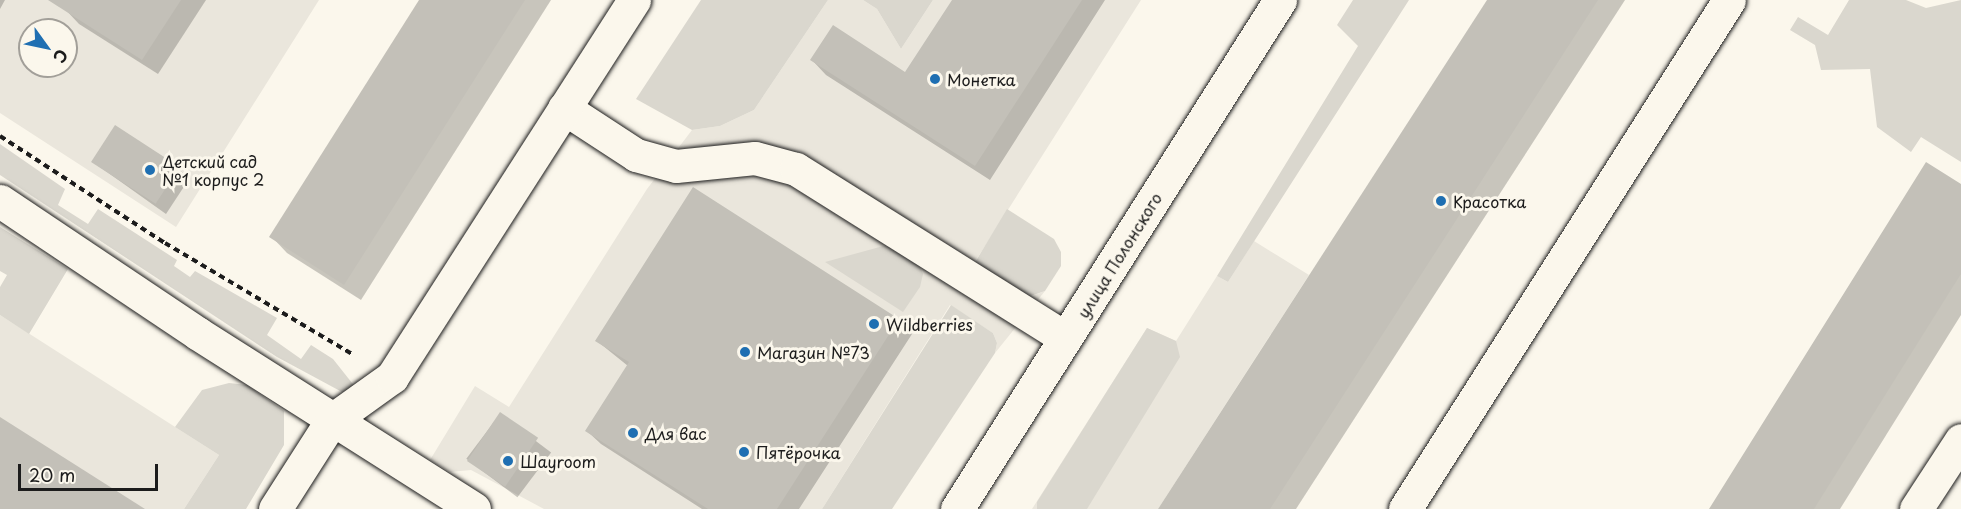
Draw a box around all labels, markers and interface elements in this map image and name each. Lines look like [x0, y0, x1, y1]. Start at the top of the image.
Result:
north arrow [18, 18, 78, 78]
text: С [48, 45, 75, 68]
place label: Монетка [947, 69, 1016, 89]
marker: Монетка [928, 72, 942, 86]
place label: Детский сад №1 корпус 2 [162, 151, 265, 189]
marker: Детский сад №1 корпус 2 [143, 163, 157, 177]
street label: улица Полонского [1072, 188, 1166, 322]
place label: Красотка [1453, 191, 1526, 211]
marker: Красотка [1434, 194, 1448, 208]
place label: Wildberries [886, 314, 973, 334]
marker: Wildberries [867, 317, 881, 331]
place label: Магазин №73 [757, 342, 870, 362]
marker: Магазин №73 [738, 345, 752, 359]
place label: Для вас [645, 423, 707, 443]
marker: Для вас [626, 426, 640, 440]
place label: Пятёрочка [756, 442, 841, 462]
marker: Пятёрочка [737, 445, 751, 459]
place label: Шауroom [520, 451, 596, 471]
scale bar [21, 452, 160, 490]
marker: Шауroom [501, 454, 515, 468]
text: 20 m [29, 461, 75, 488]

